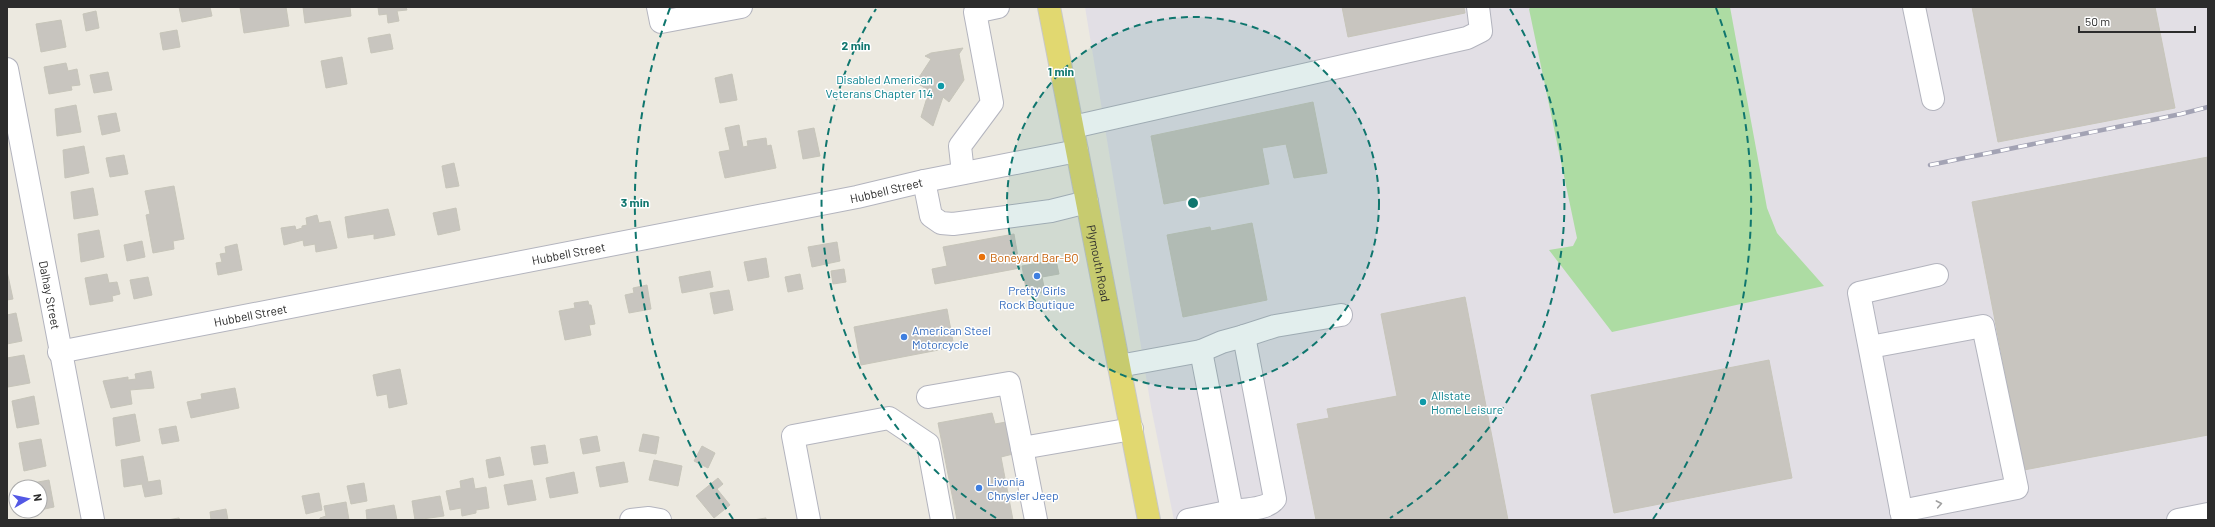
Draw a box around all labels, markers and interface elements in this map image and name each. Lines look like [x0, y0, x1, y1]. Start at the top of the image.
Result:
scale bar [2079, 8, 2195, 34]
text: 50 m [2085, 14, 2110, 28]
text: 2 min [842, 38, 870, 52]
text: 1 min [1048, 64, 1074, 78]
place label: Disabled American Veterans Chapter 114 [826, 72, 933, 100]
marker: Disabled American Veterans Chapter 114 [936, 81, 946, 91]
street label: Hubbell Street [849, 175, 924, 205]
text: 3 min [621, 195, 649, 209]
centre of rings [1186, 196, 1200, 210]
street label: Plymouth Road [1085, 224, 1113, 303]
street label: Hubbell Street [531, 239, 606, 267]
place label: Boneyard Bar-BQ [990, 250, 1079, 264]
marker: Boneyard Bar-BQ [977, 252, 987, 262]
street label: Dalhay Street [37, 259, 63, 330]
marker: Pretty Girls Rock Boutique [1032, 271, 1042, 281]
place label: Pretty Girls Rock Boutique [999, 283, 1075, 311]
street label: Hubbell Street [213, 301, 288, 329]
place label: American Steel Motorcycle [912, 323, 991, 351]
marker: American Steel Motorcycle [899, 332, 909, 342]
place label: Allstate Home Leisure [1431, 388, 1503, 416]
marker: Allstate Home Leisure [1418, 397, 1428, 407]
place label: Livonia Chrysler Jeep [987, 474, 1059, 502]
north arrow [8, 479, 48, 519]
marker: Livonia Chrysler Jeep [974, 483, 984, 493]
text: N [31, 493, 45, 502]
one-way arrow [1936, 500, 1942, 508]

